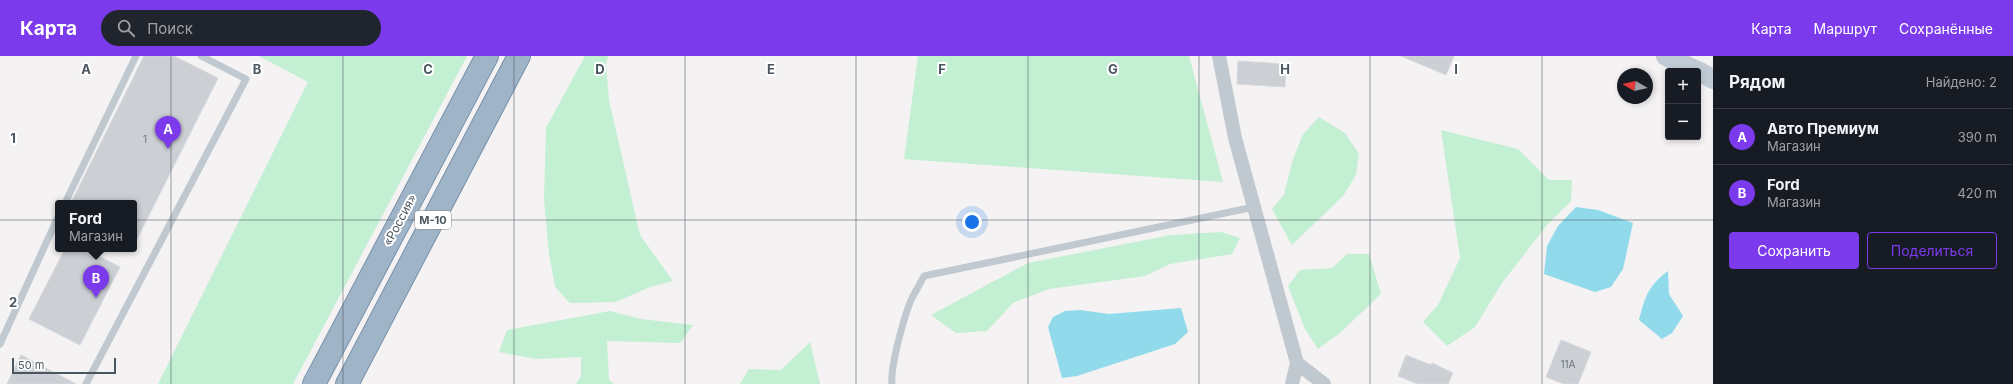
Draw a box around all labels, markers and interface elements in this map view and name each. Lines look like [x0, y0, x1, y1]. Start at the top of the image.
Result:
search box [101, 10, 381, 46]
text: Карта [20, 17, 77, 40]
icon: search [115, 17, 137, 39]
text: Поиск [147, 19, 193, 38]
text: Карта [1751, 20, 1792, 37]
text: Маршрут [1814, 20, 1877, 37]
text: Сохранённые [1899, 20, 1993, 37]
text: A [81, 61, 91, 77]
text: B [253, 61, 262, 77]
text: C [423, 61, 433, 77]
text: D [595, 61, 605, 77]
text: E [767, 61, 775, 77]
text: F [938, 61, 946, 77]
text: G [1108, 61, 1118, 77]
text: H [1280, 61, 1290, 77]
text: I [1454, 61, 1458, 77]
north arrow [1617, 68, 1653, 104]
map controls [1665, 68, 1701, 140]
button: + [1665, 68, 1701, 104]
text: Рядом [1729, 72, 1785, 92]
text: Найдено: 2 [1926, 74, 1997, 90]
button: − [1665, 104, 1701, 140]
pin: A [155, 116, 181, 149]
text: Авто Премиум [1767, 119, 1879, 138]
text: A [1737, 129, 1747, 145]
text: 390 m [1958, 129, 1997, 145]
text: 1 [10, 130, 16, 146]
house number: 1 [143, 133, 147, 145]
text: Магазин [1767, 138, 1821, 154]
text: Ford [1767, 175, 1800, 194]
text: B [1738, 185, 1746, 201]
text: 420 m [1957, 185, 1997, 201]
street label: «Россия» [380, 191, 419, 248]
text: Магазин [1767, 194, 1821, 210]
popup [55, 200, 137, 252]
text: Ford [69, 209, 102, 228]
road number: М-10 [415, 211, 451, 229]
your location [962, 212, 982, 232]
text: Магазин [69, 228, 123, 244]
button: Сохранить [1729, 232, 1859, 269]
button: Поделиться [1867, 232, 1997, 269]
pin: B [83, 265, 109, 298]
text: 2 [9, 294, 17, 310]
scale bar [12, 356, 116, 375]
text: 50 m [18, 358, 44, 372]
house number: 11А [1560, 358, 1576, 370]

